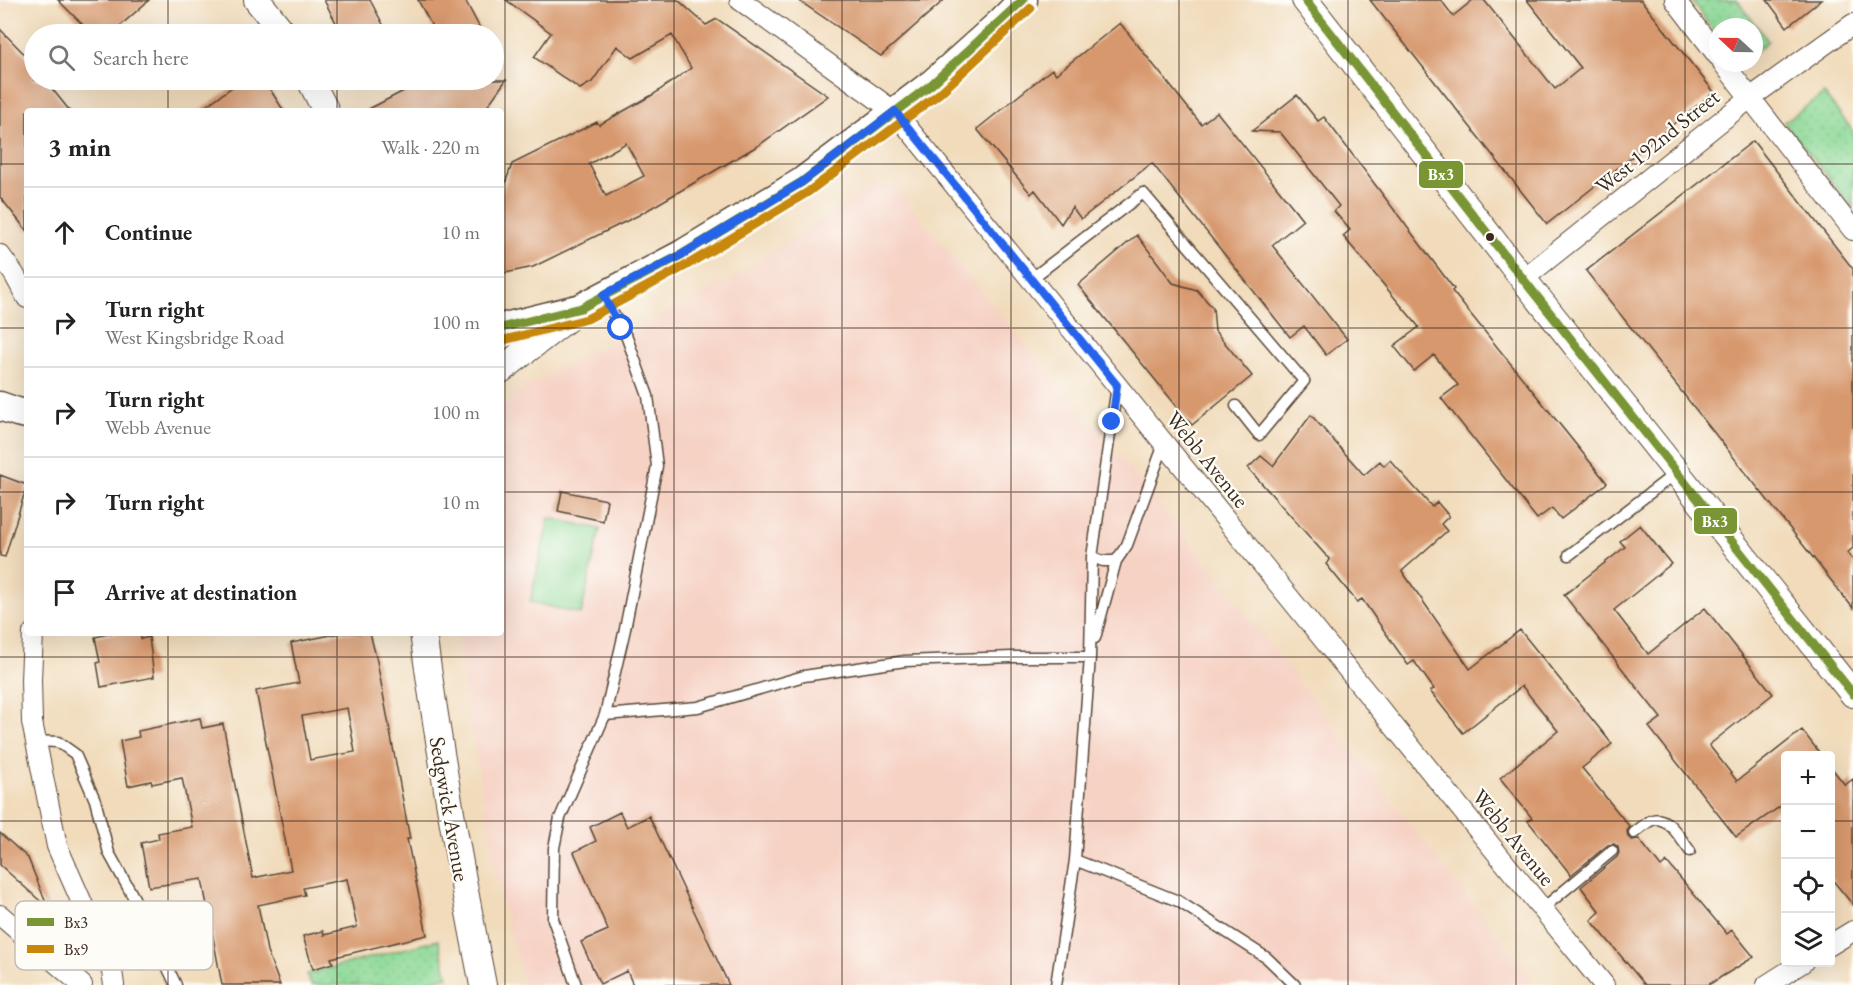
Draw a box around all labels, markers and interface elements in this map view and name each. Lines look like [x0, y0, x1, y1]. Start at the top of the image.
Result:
north arrow [1709, 18, 1763, 72]
search box [24, 24, 504, 90]
icon: search [45, 41, 78, 74]
text: Search here [93, 43, 188, 72]
street label: West 192nd Street [1589, 82, 1726, 201]
text: 3 min [48, 130, 111, 164]
text: Walk · 220 m [381, 134, 480, 160]
line badge: Bx3 [1418, 160, 1464, 189]
text: Bx3 [1428, 164, 1454, 185]
icon: ahead [48, 216, 81, 249]
text: Continue [105, 218, 192, 247]
text: 10 m [441, 219, 480, 245]
unlabelled marker [1484, 231, 1496, 243]
text: Turn right [105, 295, 204, 324]
icon: right [48, 306, 81, 339]
text: 100 m [432, 309, 480, 335]
route start [607, 314, 633, 340]
text: West Kingsbridge Road [105, 324, 284, 350]
text: Turn right [105, 385, 204, 414]
icon: right [48, 396, 81, 429]
text: 100 m [432, 399, 480, 425]
street label: Webb Avenue [1160, 405, 1256, 514]
route end [1098, 408, 1124, 434]
text: Webb Avenue [105, 414, 211, 440]
icon: right [48, 486, 81, 519]
text: Turn right [105, 488, 204, 517]
text: 10 m [441, 489, 480, 515]
line badge: Bx3 [1693, 507, 1738, 535]
text: Bx3 [1702, 511, 1728, 532]
icon: arrive [48, 576, 81, 609]
text: Arrive at destination [105, 578, 297, 607]
street label: Sedgwick Avenue [423, 734, 477, 884]
map controls [1781, 751, 1835, 967]
button: + [1781, 751, 1835, 805]
street label: Webb Avenue [1466, 783, 1562, 892]
button: − [1781, 805, 1835, 859]
button: locate [1781, 859, 1835, 913]
legend [15, 901, 213, 970]
text: Bx3 [64, 912, 88, 933]
button: layers [1781, 913, 1835, 967]
text: Bx9 [64, 939, 88, 960]

